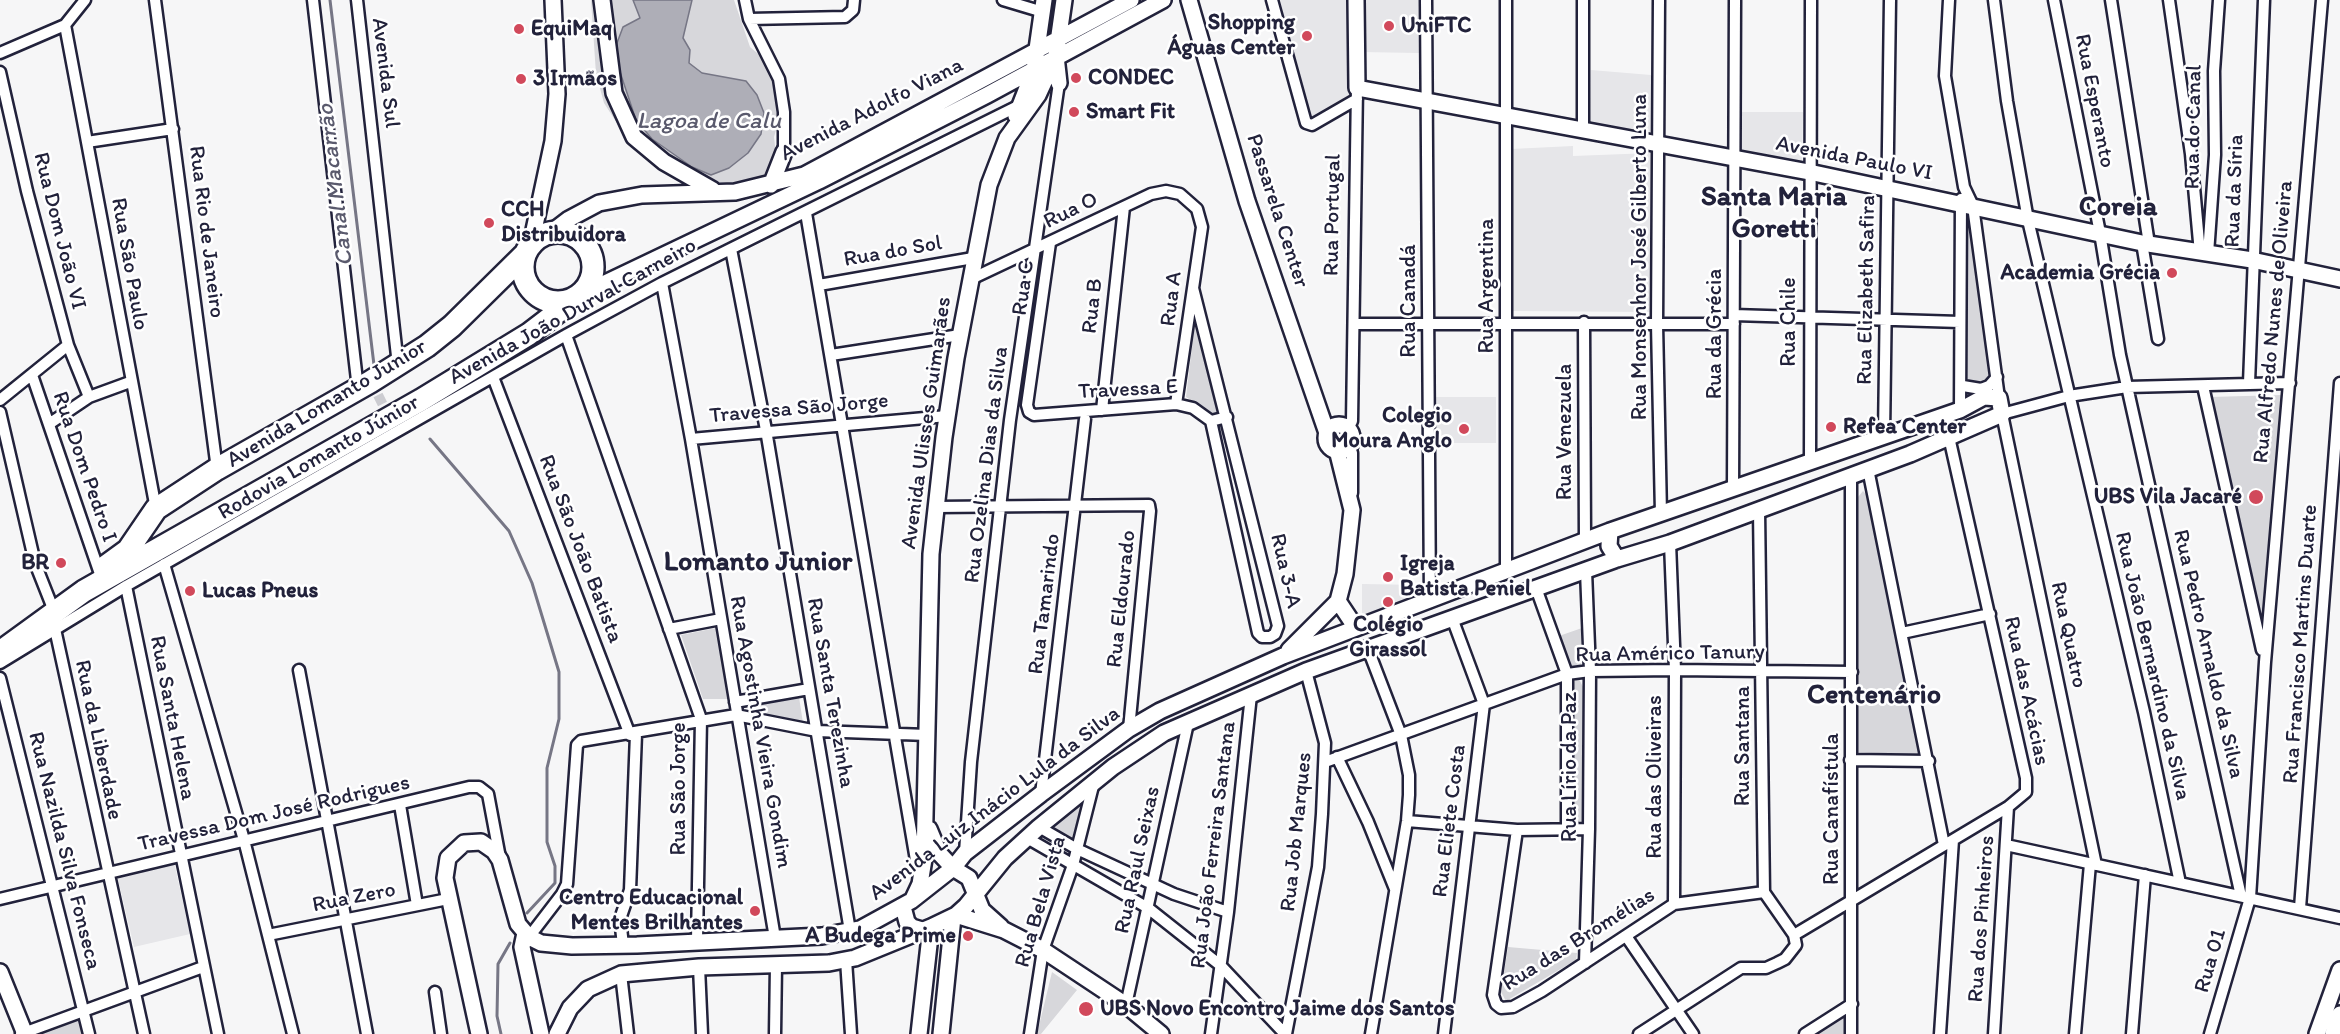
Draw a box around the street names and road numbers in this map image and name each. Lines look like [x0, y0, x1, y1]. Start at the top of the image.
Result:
street label: Avenida Sul [365, 16, 405, 130]
street label: Rua Esperanto [2068, 32, 2120, 170]
street label: Avenida Adolfo Viana [776, 52, 968, 168]
street label: Rua do Canal [2180, 64, 2208, 190]
street label: Rua Monsenhor José Gilberto Luna [1627, 94, 1653, 420]
street label: Passarela Center [1240, 131, 1314, 291]
street label: Avenida Paulo VI [1773, 131, 1935, 187]
street label: Rua da Síria [2220, 134, 2250, 248]
street label: Rua Rio de Janeiro [182, 144, 230, 320]
street label: Rua Dom João VI [27, 150, 91, 312]
street label: Rua Portugal [1319, 154, 1347, 276]
street label: Rua Alfredo Nunes de Oliveira [2248, 180, 2300, 464]
street label: Rua O [1040, 187, 1102, 235]
street label: Rua Elizabeth Safira [1852, 195, 1882, 385]
street label: Rua São Paulo [104, 196, 154, 332]
street label: Rua Argentina [1474, 218, 1500, 354]
street label: Rua do Sol [842, 230, 944, 274]
street label: Avenida João Durval Carneiro [445, 233, 701, 391]
street label: Rua Canadá [1396, 244, 1422, 358]
street label: Rua C [1007, 259, 1041, 317]
street label: Rua da Grécia [1702, 269, 1728, 399]
street label: Rua A [1156, 270, 1188, 328]
street label: Rua B [1077, 277, 1109, 335]
street label: Rua Chile [1776, 277, 1802, 367]
street label: Avenida Ulisses Guimarães [896, 295, 958, 551]
street label: Avenida Lomanto Junior [222, 334, 432, 474]
street label: Rua Ozelina Dias da Silva [959, 345, 1015, 585]
street label: Rua Venezuela [1552, 364, 1578, 500]
street label: Travessa E [1077, 374, 1179, 406]
street label: Rua Dom Pedro I [46, 388, 122, 546]
street label: Travessa São Jorge [708, 388, 890, 430]
street label: Rodovia Lomanto Júnior [214, 390, 424, 526]
street label: Rua São João Batista [532, 451, 628, 647]
street label: Rua Francisco Martins Duarte [2278, 504, 2324, 784]
street label: Rua Pedro Arnaldo da Silva [2167, 527, 2249, 781]
street label: Rua Eldourado [1102, 529, 1142, 669]
street label: Rua João Bernardino da Silva [2108, 529, 2196, 803]
street label: Rua 3-A [1264, 531, 1306, 611]
street label: Rua Tamarindo [1023, 532, 1067, 676]
street label: Rua Quatro [2044, 579, 2092, 691]
street label: Rua Agostinha Vieira Gondim [723, 594, 797, 870]
street label: Rua Santa Terezinha [800, 596, 860, 790]
street label: Rua das Acácias [1997, 614, 2055, 768]
street label: Rua Santa Helena [143, 634, 201, 802]
street label: Rua Américo Tanury [1575, 639, 1765, 669]
street label: Rua da Liberdade [68, 658, 128, 822]
street label: Rua Santana [1730, 686, 1756, 806]
street label: Rua Lírio da Paz [1557, 692, 1583, 842]
street label: Rua das Oliveiras [1642, 695, 1668, 859]
street label: Avenida Luiz Inácio Lula da Silva [865, 701, 1125, 907]
street label: Rua João Ferreira Santana [1186, 720, 1242, 970]
street label: Rua São Jorge [666, 722, 692, 856]
street label: Rua Nazilda Silva Fonseca [22, 729, 106, 973]
street label: Rua Canafístula [1819, 733, 1845, 885]
street label: Rua Eliete Costa [1428, 743, 1472, 899]
street label: Rua Job Marques [1275, 751, 1319, 913]
street label: Travessa Dom José Rodrigues [136, 770, 412, 858]
street label: Rua Raul Seixas [1110, 784, 1166, 936]
street label: Rua Bela Vista [1010, 833, 1072, 971]
street label: Rua dos Pinheiros [1963, 835, 2001, 1003]
street label: Rua Zero [310, 877, 398, 919]
street label: Rua das Bromélias [1498, 882, 1660, 998]
street label: Rua 01 [2189, 926, 2233, 996]

